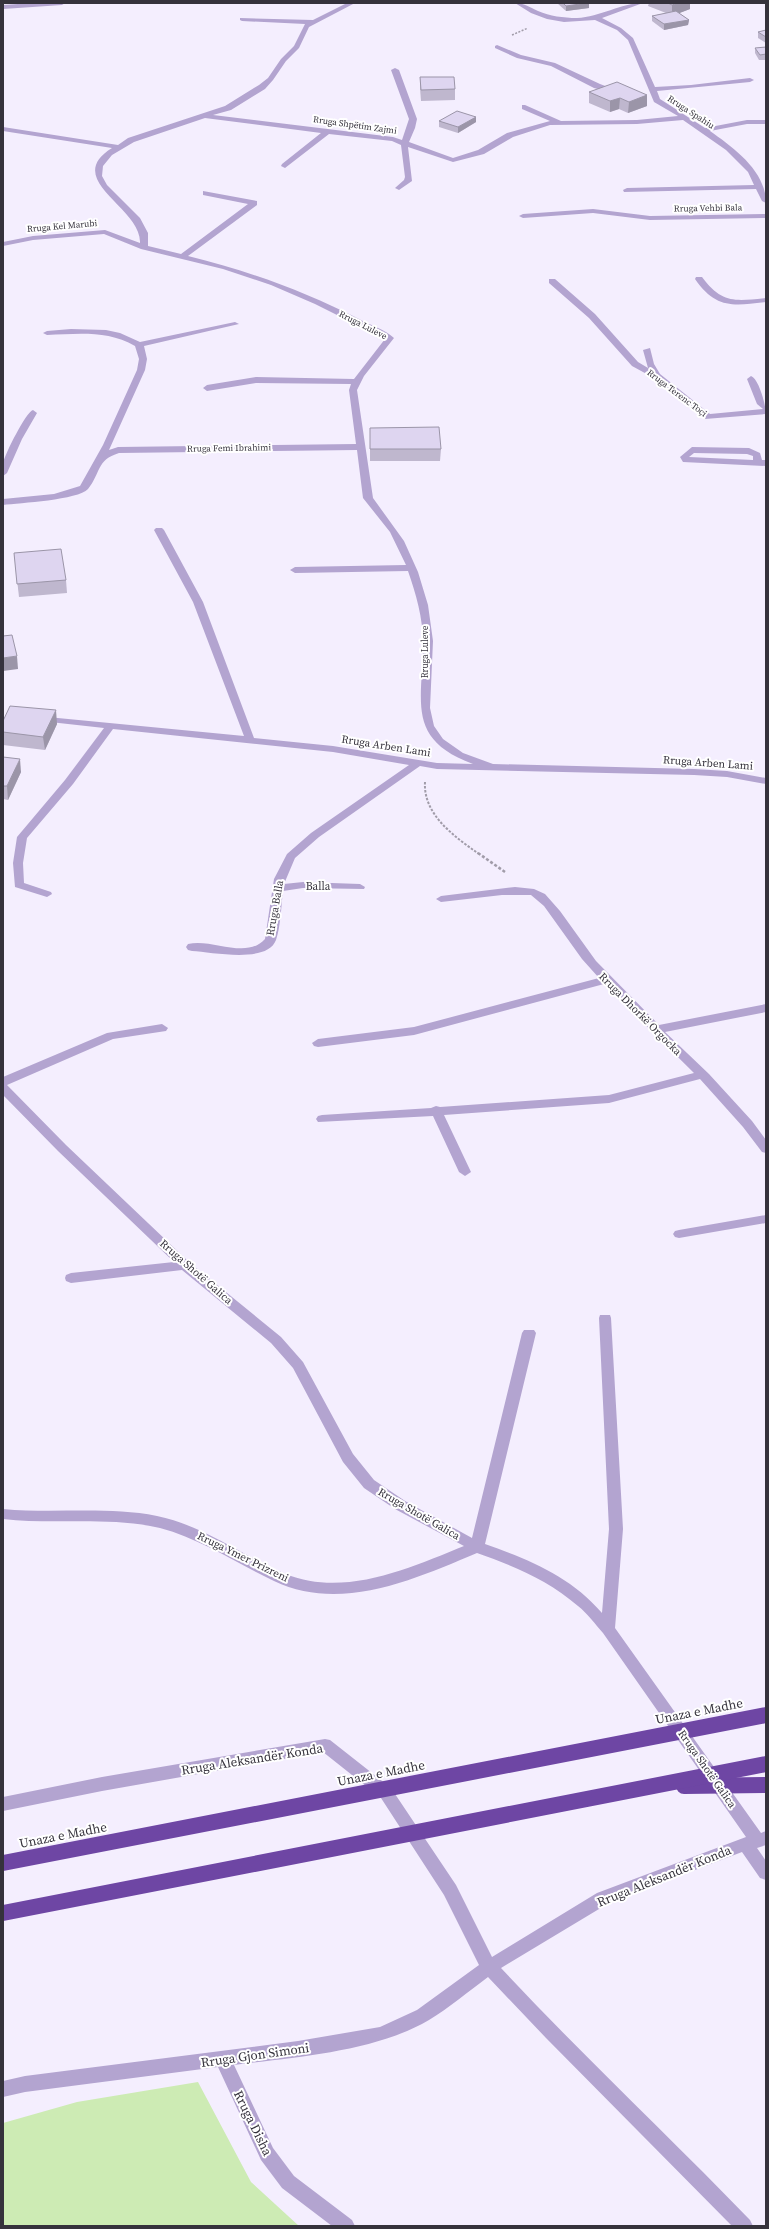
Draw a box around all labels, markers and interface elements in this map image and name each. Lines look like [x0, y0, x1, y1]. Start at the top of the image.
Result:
street label: Rruga Spahiu [665, 92, 717, 132]
street label: Rruga Shpëtim Zajmi [312, 113, 398, 137]
street label: Rruga Vehbi Bala [674, 201, 743, 215]
street label: Rruga Kel Marubi [26, 217, 98, 235]
street label: Rruga Luleve [337, 308, 389, 342]
street label: Rruga Terenc Toçi [645, 367, 710, 420]
street label: Rruga Femi Ibrahimi [187, 441, 271, 455]
street label: Rruga Luleve [419, 625, 431, 678]
street label: Rruga Arben Lami [340, 732, 432, 760]
street label: Rruga Arben Lami [663, 752, 753, 774]
street label: Rruga Balla [263, 879, 287, 937]
street label: Balla [306, 879, 331, 894]
street label: Rruga Dhorkë Orgocka [595, 969, 685, 1059]
street label: Rruga Shotë Galica [156, 1236, 236, 1308]
street label: Rruga Shotë Galica [375, 1484, 463, 1544]
street label: Rruga Ymer Prizreni [195, 1528, 291, 1586]
street label: Unaza e Madhe [654, 1694, 745, 1728]
street label: Rruga Shotë Galica [674, 1727, 740, 1811]
street label: Rruga Aleksandër Konda [180, 1739, 325, 1779]
street label: Unaza e Madhe [336, 1756, 427, 1790]
street label: Unaza e Madhe [18, 1818, 109, 1852]
street label: Rruga Aleksandër Konda [594, 1841, 734, 1911]
street label: Rruga Gjon Simoni [200, 2039, 310, 2071]
street label: Rruga Disha [230, 2088, 276, 2159]

